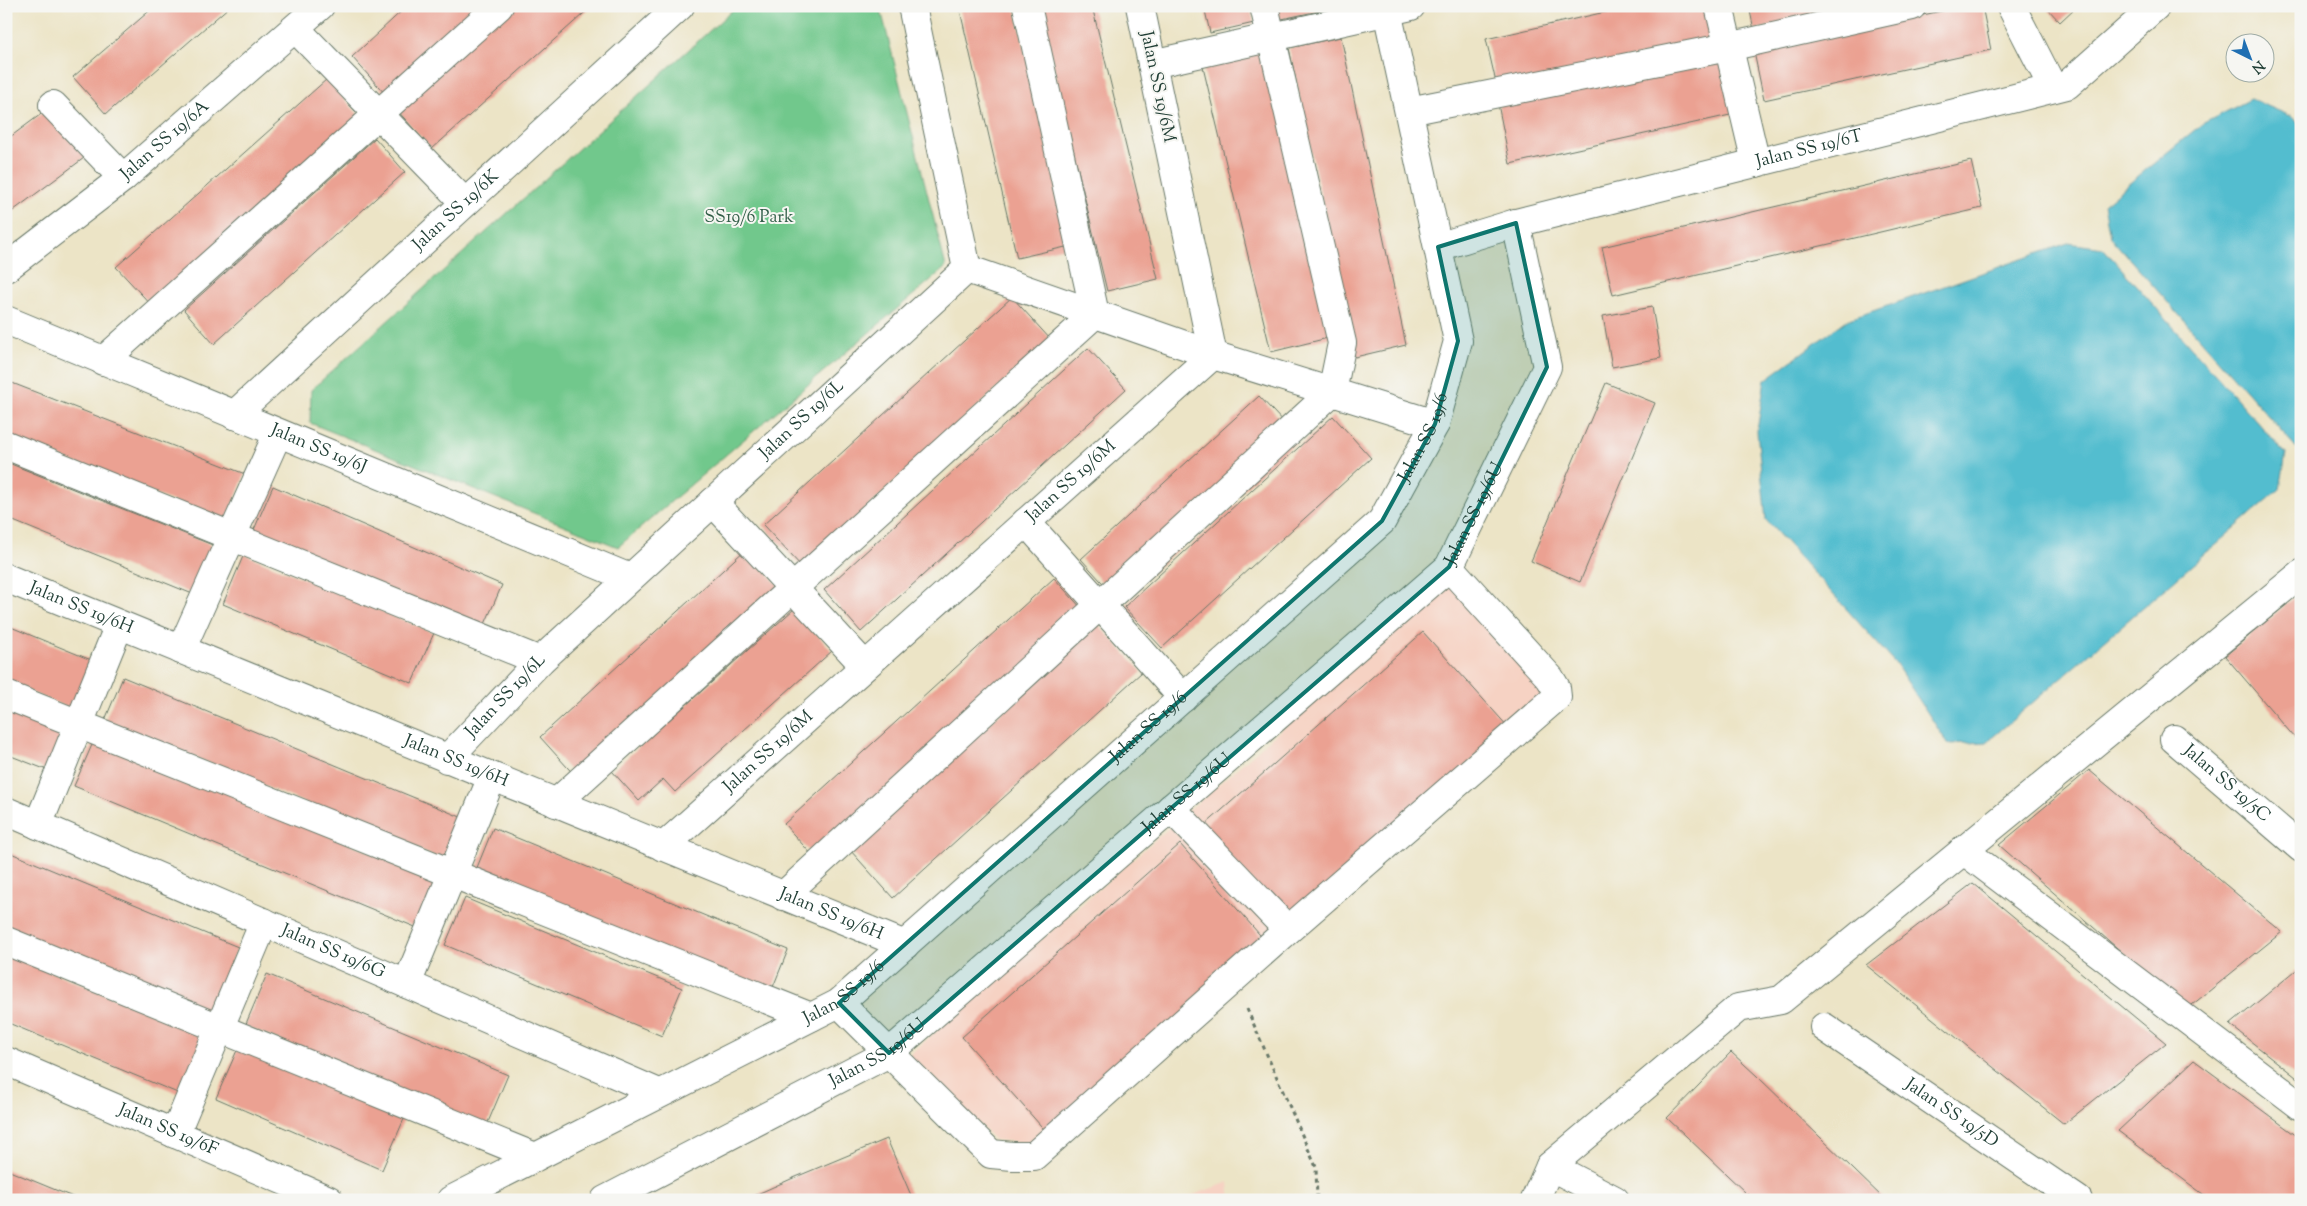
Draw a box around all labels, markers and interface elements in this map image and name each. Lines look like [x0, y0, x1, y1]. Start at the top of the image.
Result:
street label: Jalan SS 19/6M [1132, 28, 1182, 145]
north arrow [2224, 32, 2274, 82]
text: N [2247, 55, 2268, 77]
street label: Jalan SS 19/6A [114, 94, 216, 188]
street label: Jalan SS 19/6T [1752, 124, 1866, 176]
street label: Jalan SS 19/6K [407, 164, 506, 258]
park label: SS19/6 Park [704, 205, 794, 231]
street label: Jalan SS 19/6L [753, 374, 851, 467]
street label: Jalan SS 19/6 [1392, 390, 1456, 488]
street label: Jalan SS 19/6J [265, 417, 370, 481]
street label: Jalan SS 19/6M [1020, 434, 1123, 530]
street label: Jalan SS 19/6U [1438, 458, 1511, 571]
street label: Jalan SS 19/6H [24, 575, 137, 642]
street label: Jalan SS 19/6L [459, 649, 553, 745]
street label: Jalan SS 19/6 [1104, 686, 1194, 770]
street label: Jalan SS 19/6M [717, 705, 820, 800]
street label: Jalan SS 19/6H [399, 728, 512, 795]
street label: Jalan SS 19/5C [2176, 738, 2276, 829]
street label: Jalan SS 19/6U [1136, 747, 1238, 841]
street label: Jalan SS 19/6H [774, 881, 887, 948]
street label: Jalan SS 19/6G [276, 918, 389, 986]
street label: Jalan SS 19/6 [798, 955, 891, 1032]
street label: Jalan SS 19/6U [824, 1013, 932, 1095]
street label: Jalan SS 19/5D [1898, 1072, 2003, 1155]
street label: Jalan SS 19/6F [113, 1097, 222, 1164]

